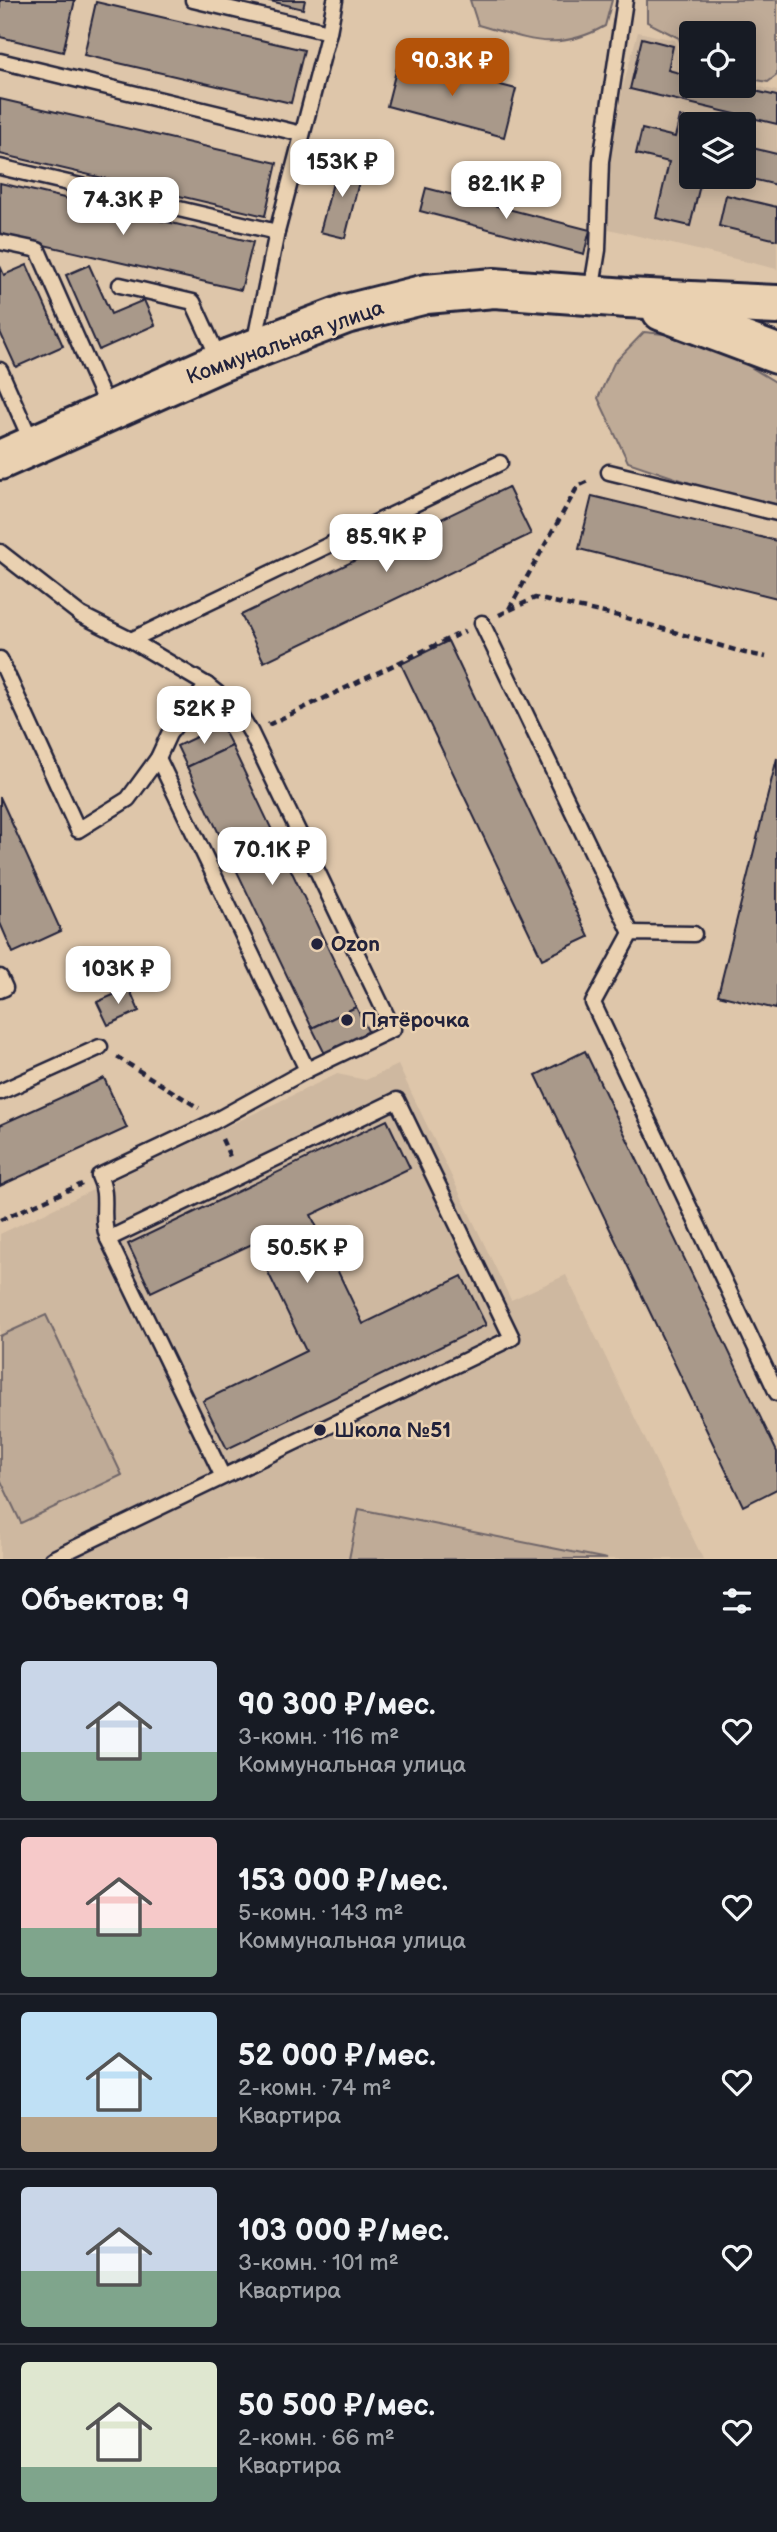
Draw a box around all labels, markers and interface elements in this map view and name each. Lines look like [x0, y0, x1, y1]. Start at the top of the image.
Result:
map controls [679, 21, 756, 189]
button: locate [679, 21, 756, 98]
pin: 90.3K ₽ [387, 38, 517, 98]
text: 90.3K ₽ [411, 47, 493, 75]
button: layers [679, 112, 756, 189]
pin: 153K ₽ [285, 140, 399, 199]
text: 153K ₽ [306, 148, 378, 176]
pin: 82.1K ₽ [441, 162, 571, 221]
text: 82.1K ₽ [467, 170, 545, 198]
pin: 74.3K ₽ [58, 177, 188, 237]
text: 74.3K ₽ [83, 186, 163, 214]
street label: Коммунальная улица [183, 295, 388, 390]
pin: 85.9K ₽ [321, 514, 451, 574]
text: 85.9K ₽ [346, 523, 426, 551]
pin: 52K ₽ [155, 686, 253, 746]
text: 52K ₽ [173, 695, 235, 723]
pin: 70.1K ₽ [207, 828, 337, 887]
text: 70.1K ₽ [233, 836, 311, 864]
place label: Ozon [331, 932, 380, 957]
marker: Ozon [309, 936, 325, 952]
pin: 103K ₽ [61, 946, 175, 1006]
text: 103K ₽ [82, 955, 154, 983]
place label: Пятёрочка [361, 1008, 470, 1033]
marker: Пятёрочка [339, 1012, 355, 1028]
pin: 50.5K ₽ [242, 1226, 372, 1285]
text: 50.5K ₽ [266, 1234, 348, 1262]
place label: Школа №51 [334, 1418, 451, 1443]
marker: Школа №51 [312, 1422, 328, 1438]
icon: filters [718, 1582, 756, 1620]
text: Объектов: 9 [21, 1583, 190, 1619]
text: 90 300 ₽/мес. [238, 1687, 436, 1723]
icon: home [77, 1689, 161, 1773]
icon: heart [718, 1712, 756, 1750]
text: 3-комн. · 116 m² [238, 1723, 399, 1751]
text: Коммунальная улица [238, 1751, 466, 1779]
text: 153 000 ₽/мес. [238, 1863, 448, 1899]
icon: home [77, 1865, 161, 1949]
icon: heart [718, 1888, 756, 1926]
text: 5-комн. · 143 m² [238, 1899, 403, 1927]
text: Коммунальная улица [238, 1927, 466, 1955]
text: 52 000 ₽/мес. [238, 2038, 436, 2074]
icon: home [77, 2040, 161, 2124]
icon: heart [718, 2063, 756, 2101]
text: 2-комн. · 74 m² [238, 2074, 391, 2102]
text: Квартира [238, 2102, 341, 2130]
text: 103 000 ₽/мес. [238, 2213, 449, 2249]
icon: home [77, 2215, 161, 2299]
icon: heart [718, 2238, 756, 2276]
text: 3-комн. · 101 m² [238, 2249, 399, 2277]
text: Квартира [238, 2277, 341, 2305]
text: 50 500 ₽/мес. [238, 2388, 435, 2424]
icon: home [77, 2390, 161, 2474]
icon: heart [718, 2413, 756, 2451]
text: 2-комн. · 66 m² [238, 2424, 395, 2452]
text: Квартира [238, 2452, 341, 2480]

